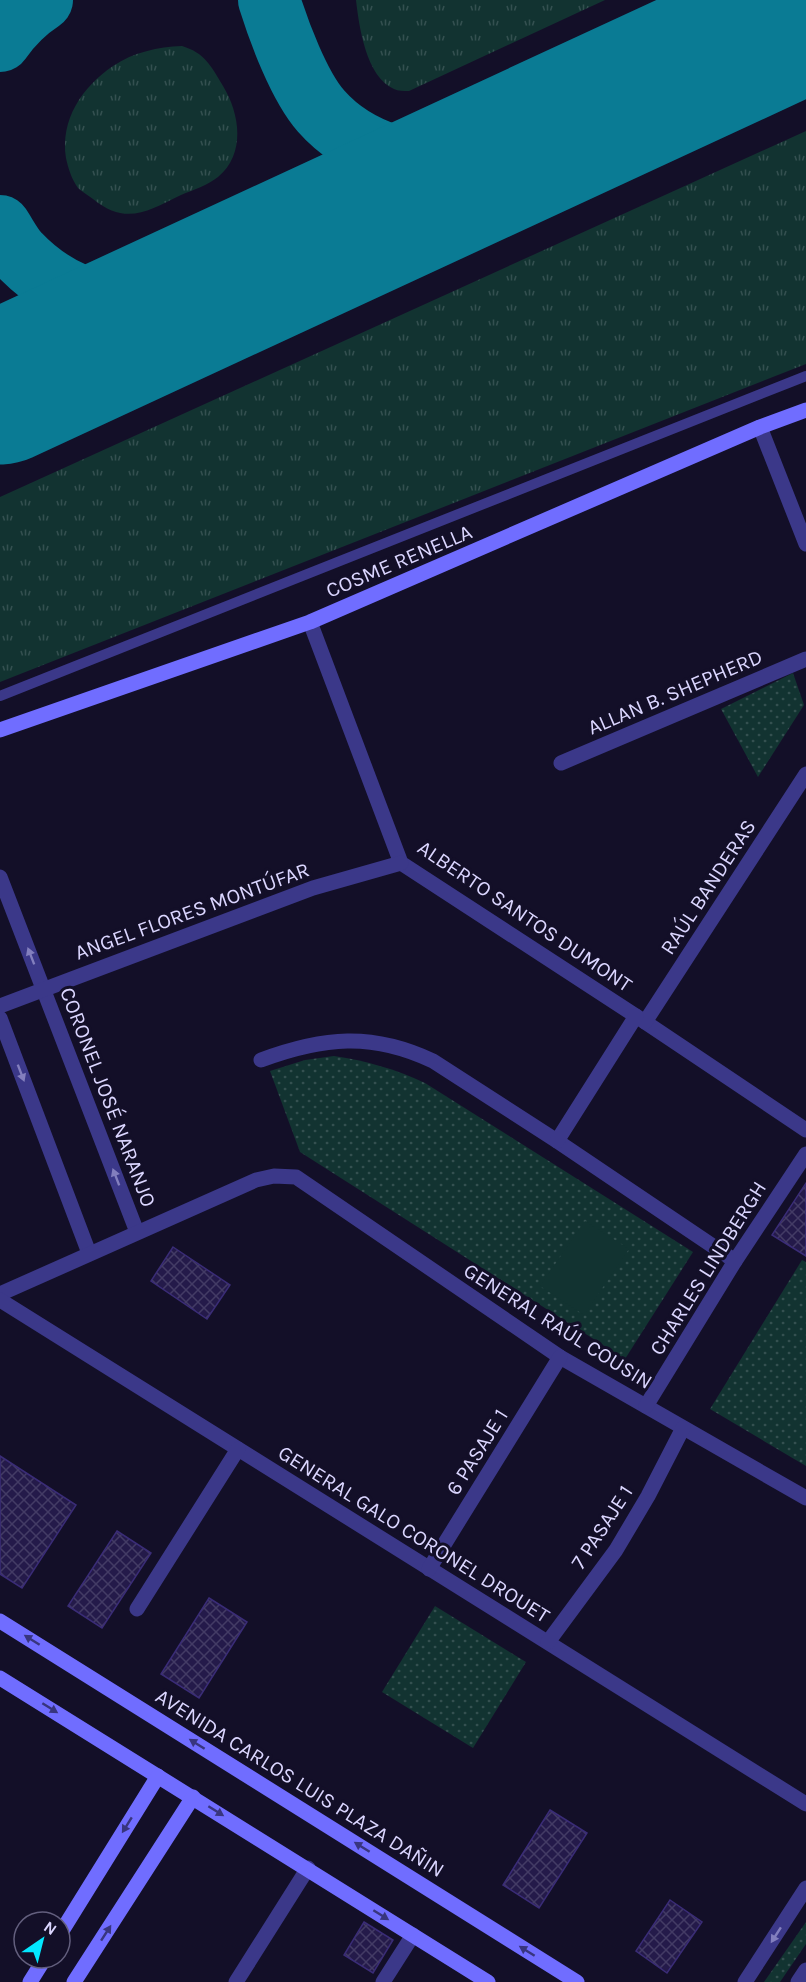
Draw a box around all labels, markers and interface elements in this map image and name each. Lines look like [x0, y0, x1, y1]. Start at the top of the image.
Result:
street label: COSME RENELLA [322, 519, 476, 603]
street label: ALLAN B. SHEPHERD [584, 644, 766, 740]
street label: RAÚL BANDERAS [655, 815, 761, 959]
street label: ALBERTO SANTOS DUMONT [413, 835, 637, 997]
street label: ANGEL FLORES MONTÚFAR [71, 857, 313, 965]
one-way arrow [26, 947, 35, 965]
street label: CORONEL JOSÉ NARANJO [55, 984, 161, 1210]
one-way arrow [16, 1064, 26, 1082]
one-way arrow [111, 1168, 121, 1186]
street label: CHARLES LINDBERGH [645, 1177, 771, 1359]
street label: GENERAL RAÚL COUSIN [459, 1258, 657, 1394]
street label: 6 PASAJE 1 [441, 1405, 513, 1499]
street label: GENERAL GALO CORONEL DROUET [274, 1440, 554, 1628]
street label: 7 PASAJE 1 [566, 1481, 638, 1573]
one-way arrow [24, 1635, 40, 1646]
street label: AVENIDA CARLOS LUIS PLAZA DAÑIN [151, 1684, 449, 1882]
one-way arrow [42, 1703, 58, 1714]
one-way arrow [189, 1738, 205, 1749]
one-way arrow [208, 1805, 224, 1816]
one-way arrow [122, 1817, 133, 1833]
one-way arrow [354, 1842, 370, 1853]
one-way arrow [373, 1909, 389, 1920]
north arrow [12, 1910, 72, 1970]
text: N [40, 1917, 60, 1939]
one-way arrow [100, 1925, 111, 1941]
one-way arrow [770, 1927, 781, 1943]
one-way arrow [519, 1945, 536, 1956]

